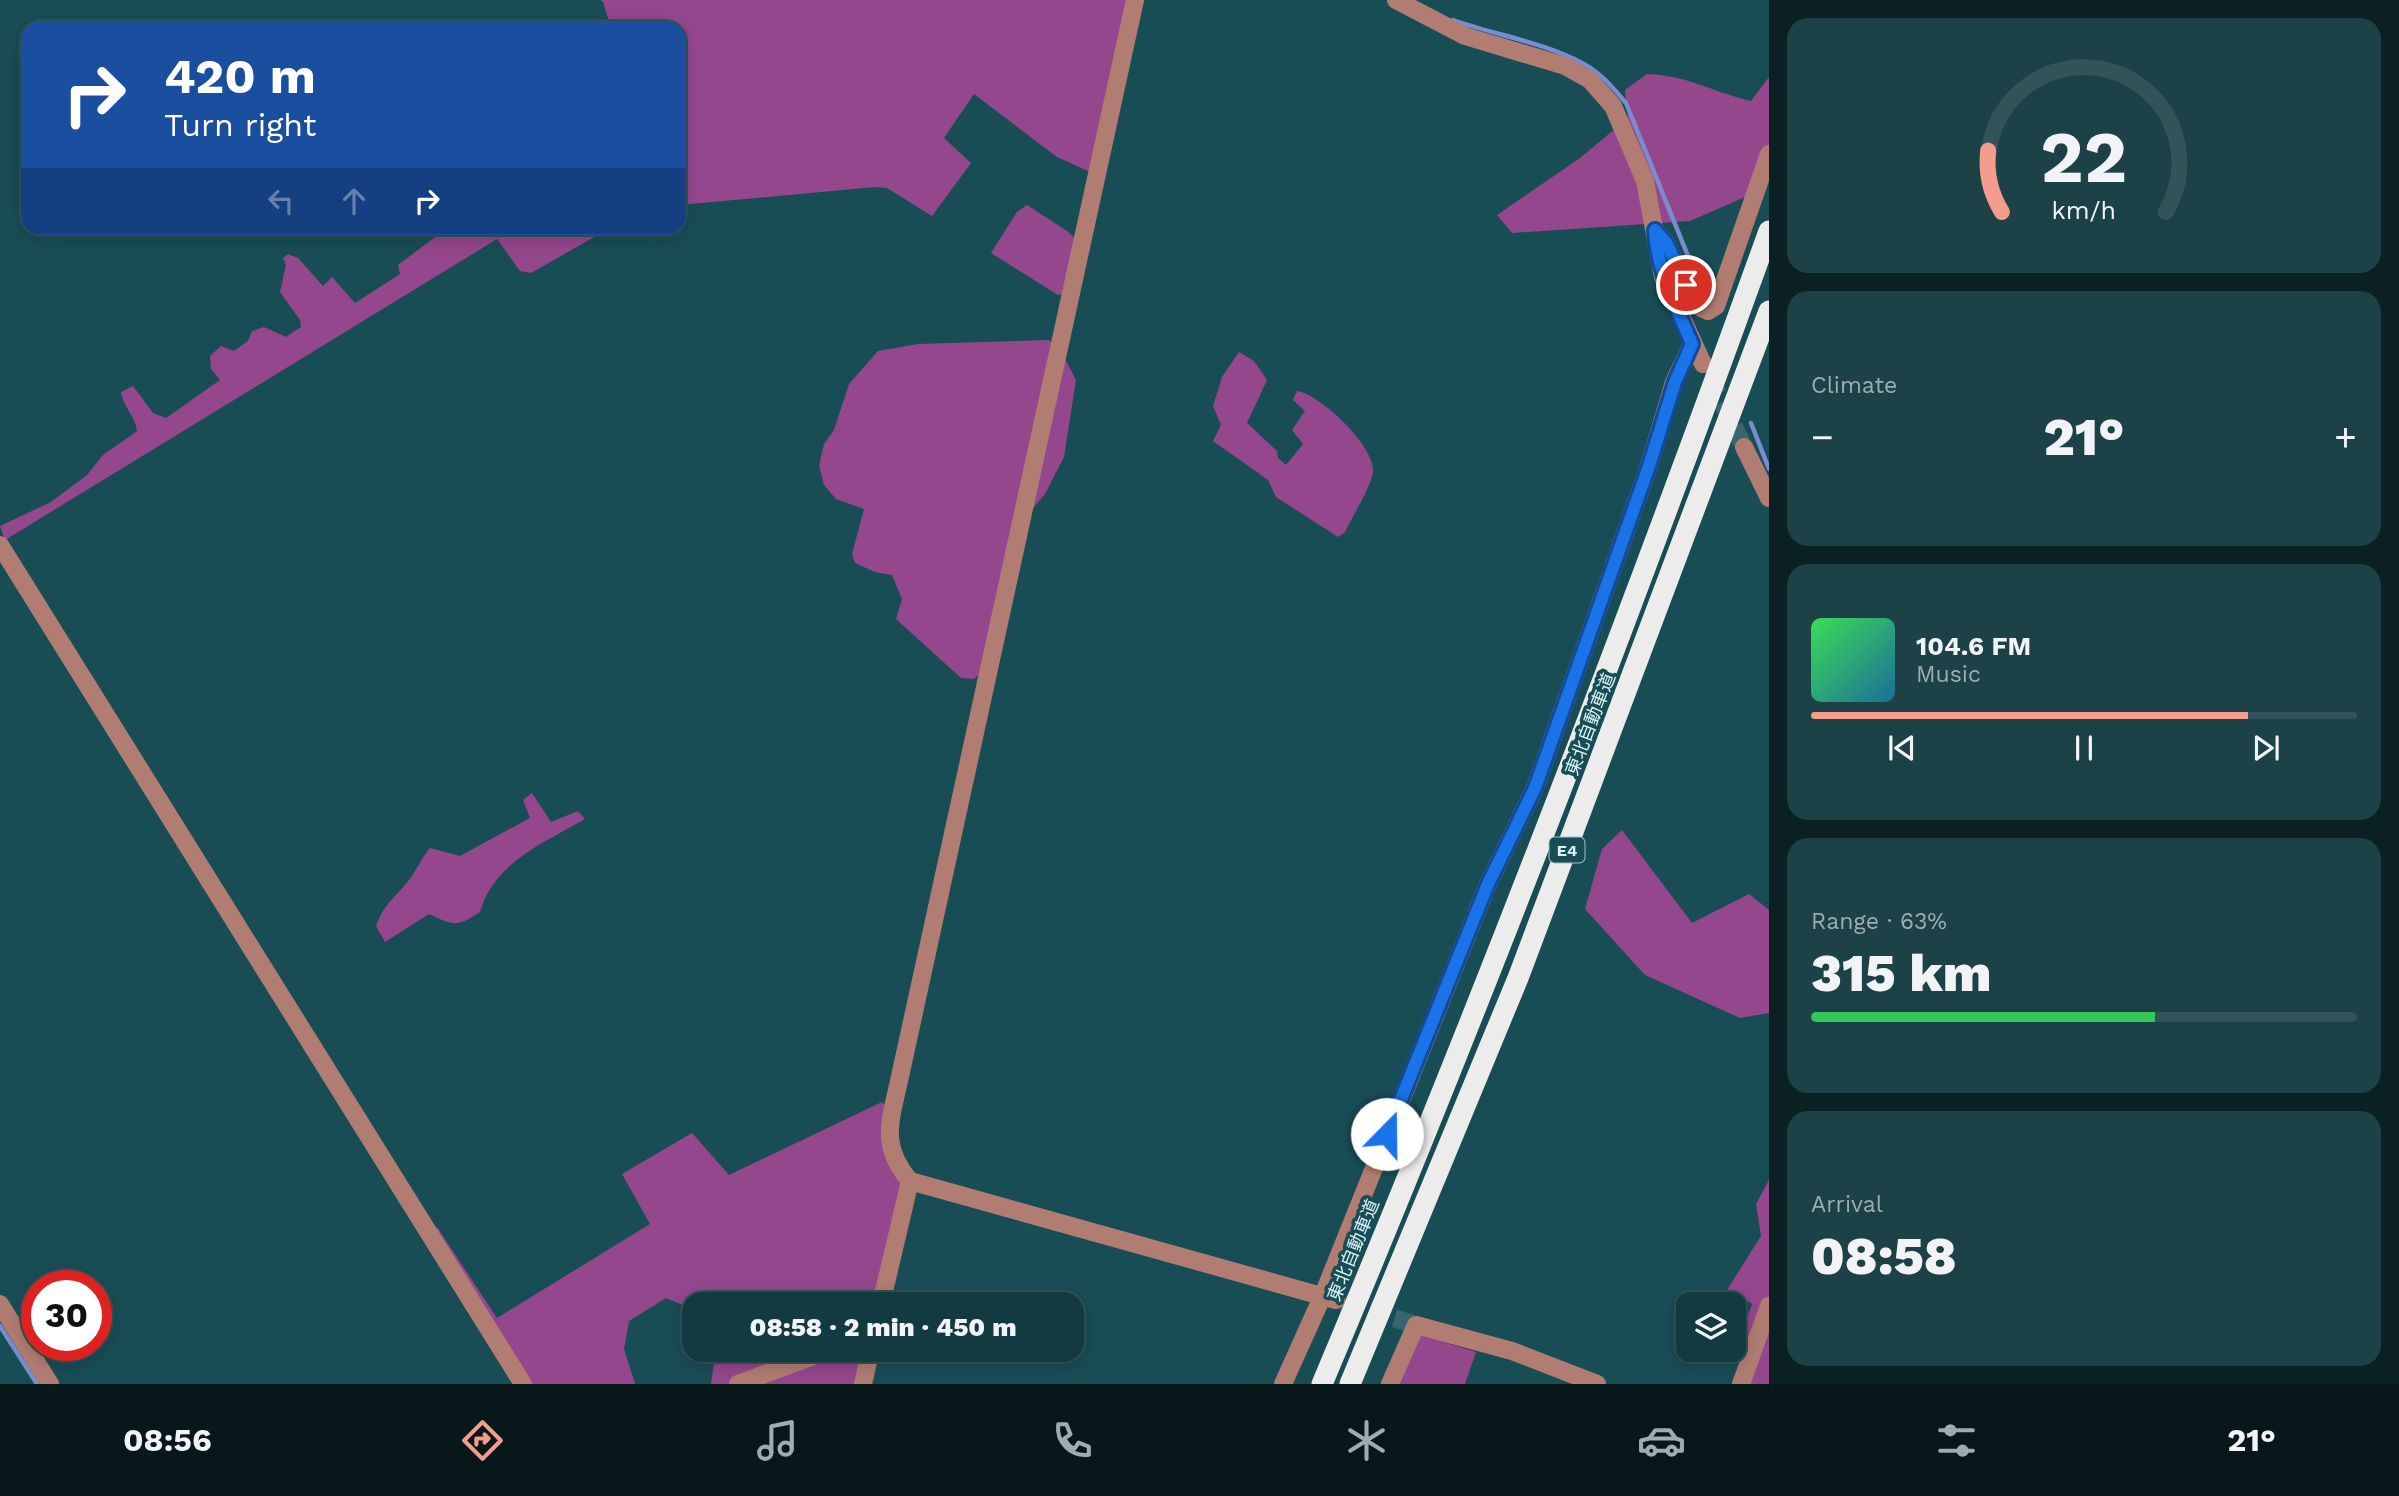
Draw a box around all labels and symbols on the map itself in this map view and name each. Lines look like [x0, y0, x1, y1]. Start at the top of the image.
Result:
pin [1656, 255, 1716, 315]
street label: 東北自動車道 [1561, 670, 1619, 778]
road number: E4 [1550, 838, 1584, 862]
position arrow [1350, 1097, 1424, 1171]
street label: 東北自動車道 [1323, 1196, 1383, 1304]
speed limit sign: 30 [21, 1270, 112, 1361]

